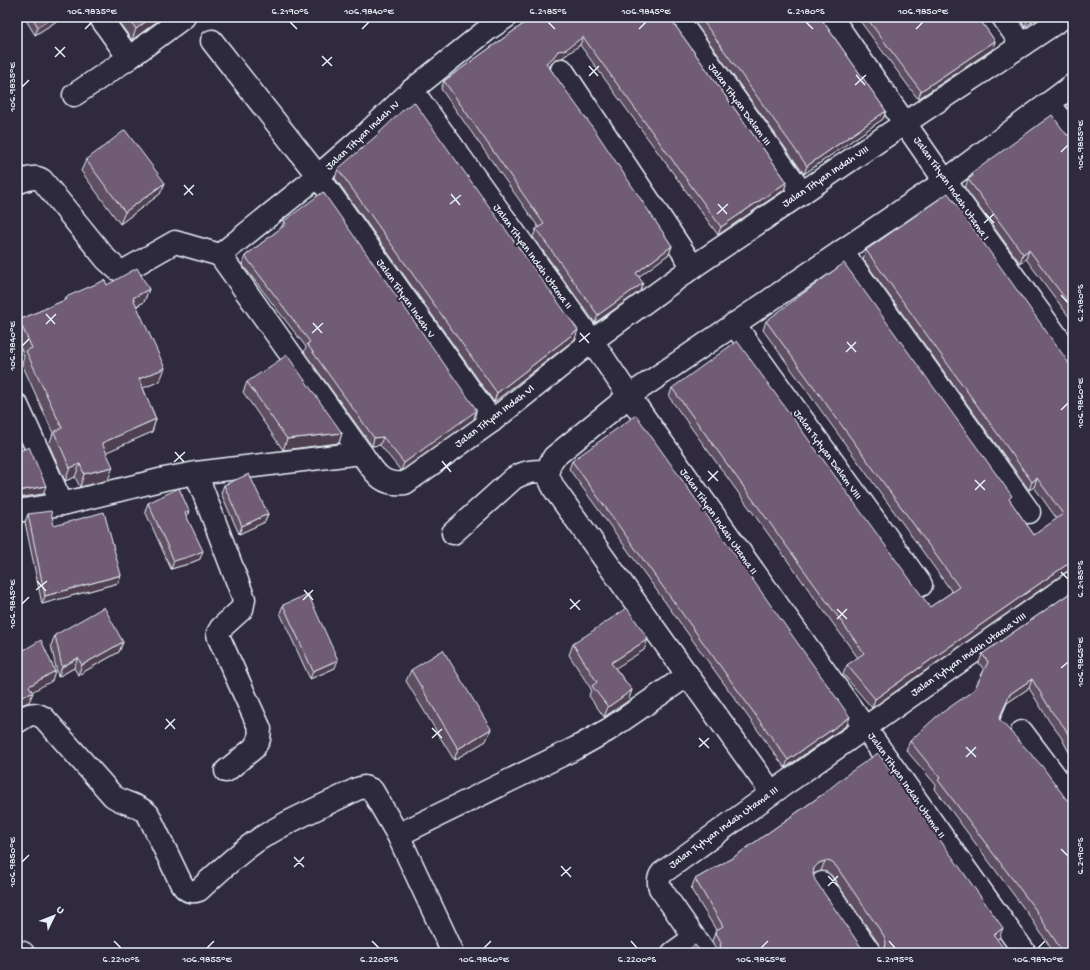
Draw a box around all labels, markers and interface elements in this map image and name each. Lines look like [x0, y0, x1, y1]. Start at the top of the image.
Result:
text: 106.9835°E [66, 6, 118, 18]
text: 6.2190°S [272, 6, 309, 18]
text: 106.9840°E [343, 6, 395, 18]
text: 6.2185°S [529, 6, 567, 18]
text: 106.9845°E [620, 6, 671, 18]
text: 6.2180°S [787, 6, 825, 18]
text: 106.9850°E [897, 6, 949, 18]
text: 106.9835°E [7, 61, 19, 113]
street label: Jalan Tityan Dalam III [705, 61, 773, 149]
street label: Jalan Tityan Indah IV [324, 99, 402, 173]
text: 106.9855°E [1075, 119, 1087, 171]
street label: Jalan Tityan Indah Utama I [911, 135, 992, 243]
street label: Jalan Tityan Indah VIII [780, 143, 872, 210]
street label: Jalan Tityan Indah Utama II [490, 202, 574, 312]
street label: Jalan Tityan Indah V [373, 257, 437, 341]
text: 6.2180°S [1075, 284, 1087, 322]
text: 106.9840°E [7, 320, 19, 372]
text: 106.9860°E [1075, 377, 1087, 429]
street label: Jalan Tityan Indah Vl [453, 383, 537, 451]
street label: Jalan Tytyan Dalam VIII [790, 408, 864, 503]
street label: Jalan Tityan Indah Utama II [677, 467, 759, 578]
text: 6.2185°S [1075, 560, 1087, 598]
text: 106.9845°E [7, 579, 19, 630]
street label: Jalan Tytyan Indah Utama VIII [909, 610, 1029, 700]
text: 106.9865°E [1075, 637, 1087, 688]
street label: Jalan Tityan Indah Utama II [865, 731, 947, 842]
street label: Jalan Tytyan Indah Utama III [667, 784, 781, 872]
text: 106.9850°E [7, 836, 19, 888]
text: 6.2190°S [1075, 837, 1087, 874]
north arrow [34, 896, 74, 936]
text: U [53, 904, 67, 917]
text: 6.2210°S [103, 954, 140, 966]
text: 106.9855°E [181, 954, 233, 966]
text: 6.2205°S [360, 954, 398, 966]
text: 106.9860°E [458, 954, 510, 966]
text: 6.2200°S [618, 954, 657, 966]
text: 106.9865°E [735, 954, 787, 966]
text: 6.2195°S [877, 954, 914, 966]
text: 106.9870°E [1012, 954, 1064, 966]

